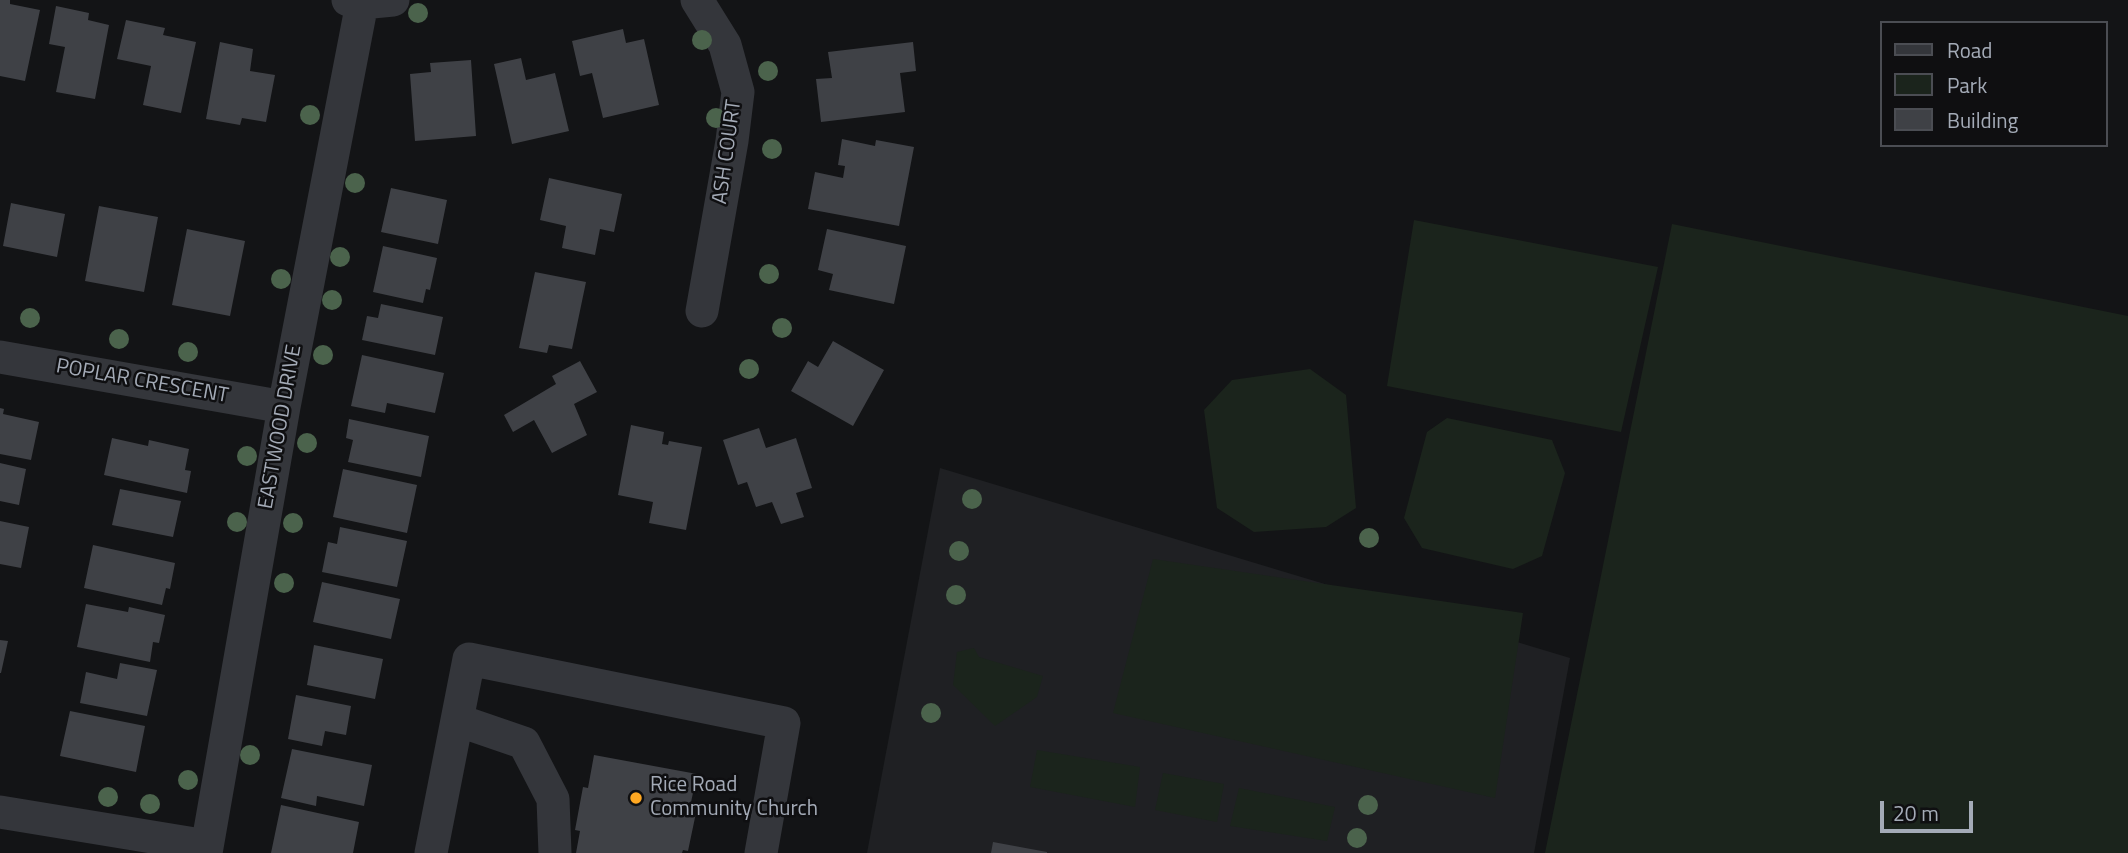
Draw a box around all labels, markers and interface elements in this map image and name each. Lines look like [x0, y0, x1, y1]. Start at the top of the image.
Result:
legend [1880, 21, 2107, 147]
text: Road [1947, 34, 1992, 66]
text: Park [1947, 69, 1987, 101]
street label: ASH COURT [708, 98, 748, 206]
text: Building [1947, 104, 2018, 136]
street label: EASTWOOD DRIVE [254, 343, 308, 511]
street label: POPLAR CRESCENT [54, 354, 230, 410]
place label: Rice Road Community Church [650, 773, 818, 823]
scale bar [1883, 786, 1976, 830]
marker: Rice Road Community Church [628, 790, 644, 806]
text: 20 m [1893, 797, 1939, 829]

